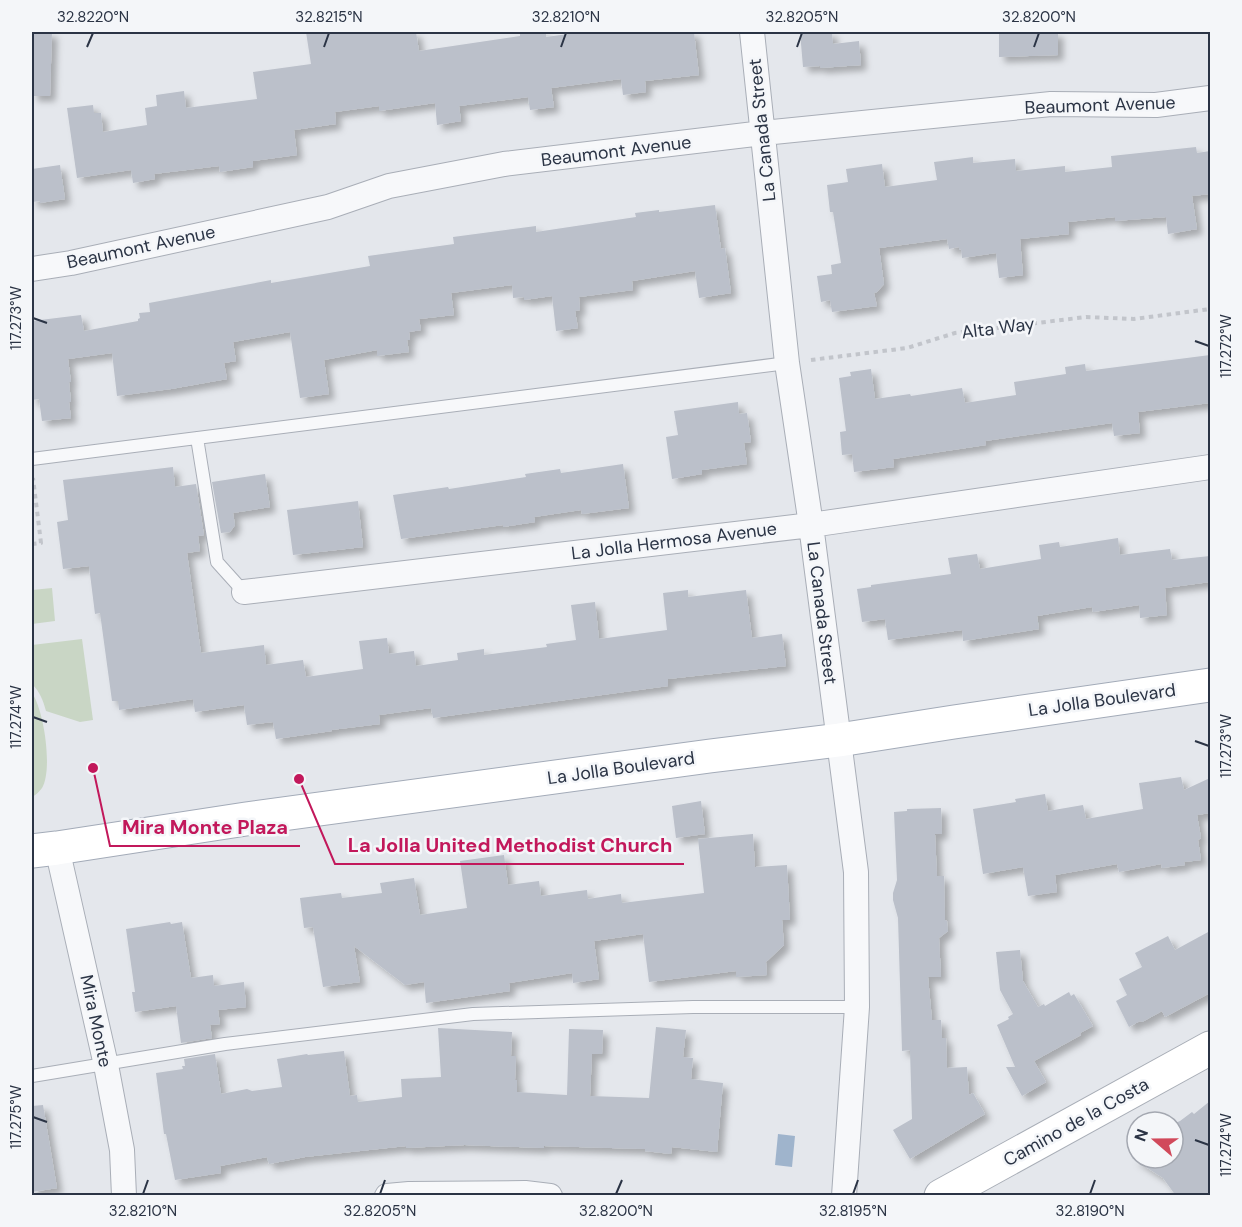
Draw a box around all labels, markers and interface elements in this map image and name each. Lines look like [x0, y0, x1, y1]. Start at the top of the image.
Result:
text: 32.8220°N [57, 7, 129, 27]
text: 32.8215°N [295, 7, 363, 27]
text: 32.8210°N [532, 7, 600, 27]
text: 32.8205°N [766, 7, 838, 27]
text: 32.8200°N [1002, 7, 1076, 27]
street label: La Canada Street [743, 57, 781, 203]
street label: Beaumont Avenue [1024, 90, 1176, 120]
street label: Beaumont Avenue [539, 130, 693, 172]
street label: Beaumont Avenue [65, 220, 217, 274]
text: 117.273°W [6, 286, 26, 350]
street label: Alta Way [960, 312, 1036, 344]
text: 117.272°W [1216, 314, 1236, 378]
street label: La Jolla Hermosa Avenue [570, 516, 778, 566]
street label: La Canada Street [801, 540, 843, 686]
street label: La Jolla Boulevard [1027, 678, 1177, 722]
text: 117.274°W [6, 685, 26, 749]
text: 117.273°W [1216, 714, 1236, 778]
street label: La Jolla Boulevard [546, 746, 696, 790]
callout: Mira Monte Plaza [110, 808, 300, 846]
text: Mira Monte Plaza [122, 814, 288, 840]
callout: La Jolla United Methodist Church [335, 826, 684, 864]
text: La Jolla United Methodist Church [348, 832, 672, 858]
street label: Mira Monte [75, 973, 117, 1069]
street label: Camino de la Costa [999, 1072, 1153, 1172]
text: 117.275°W [6, 1084, 26, 1149]
north arrow [1125, 1110, 1185, 1170]
text: 117.274°W [1216, 1113, 1236, 1177]
text: N [1130, 1126, 1153, 1144]
text: 32.8210°N [109, 1201, 177, 1221]
text: 32.8205°N [344, 1201, 416, 1221]
text: 32.8200°N [579, 1201, 653, 1221]
text: 32.8195°N [819, 1201, 887, 1221]
text: 32.8190°N [1055, 1201, 1125, 1221]

